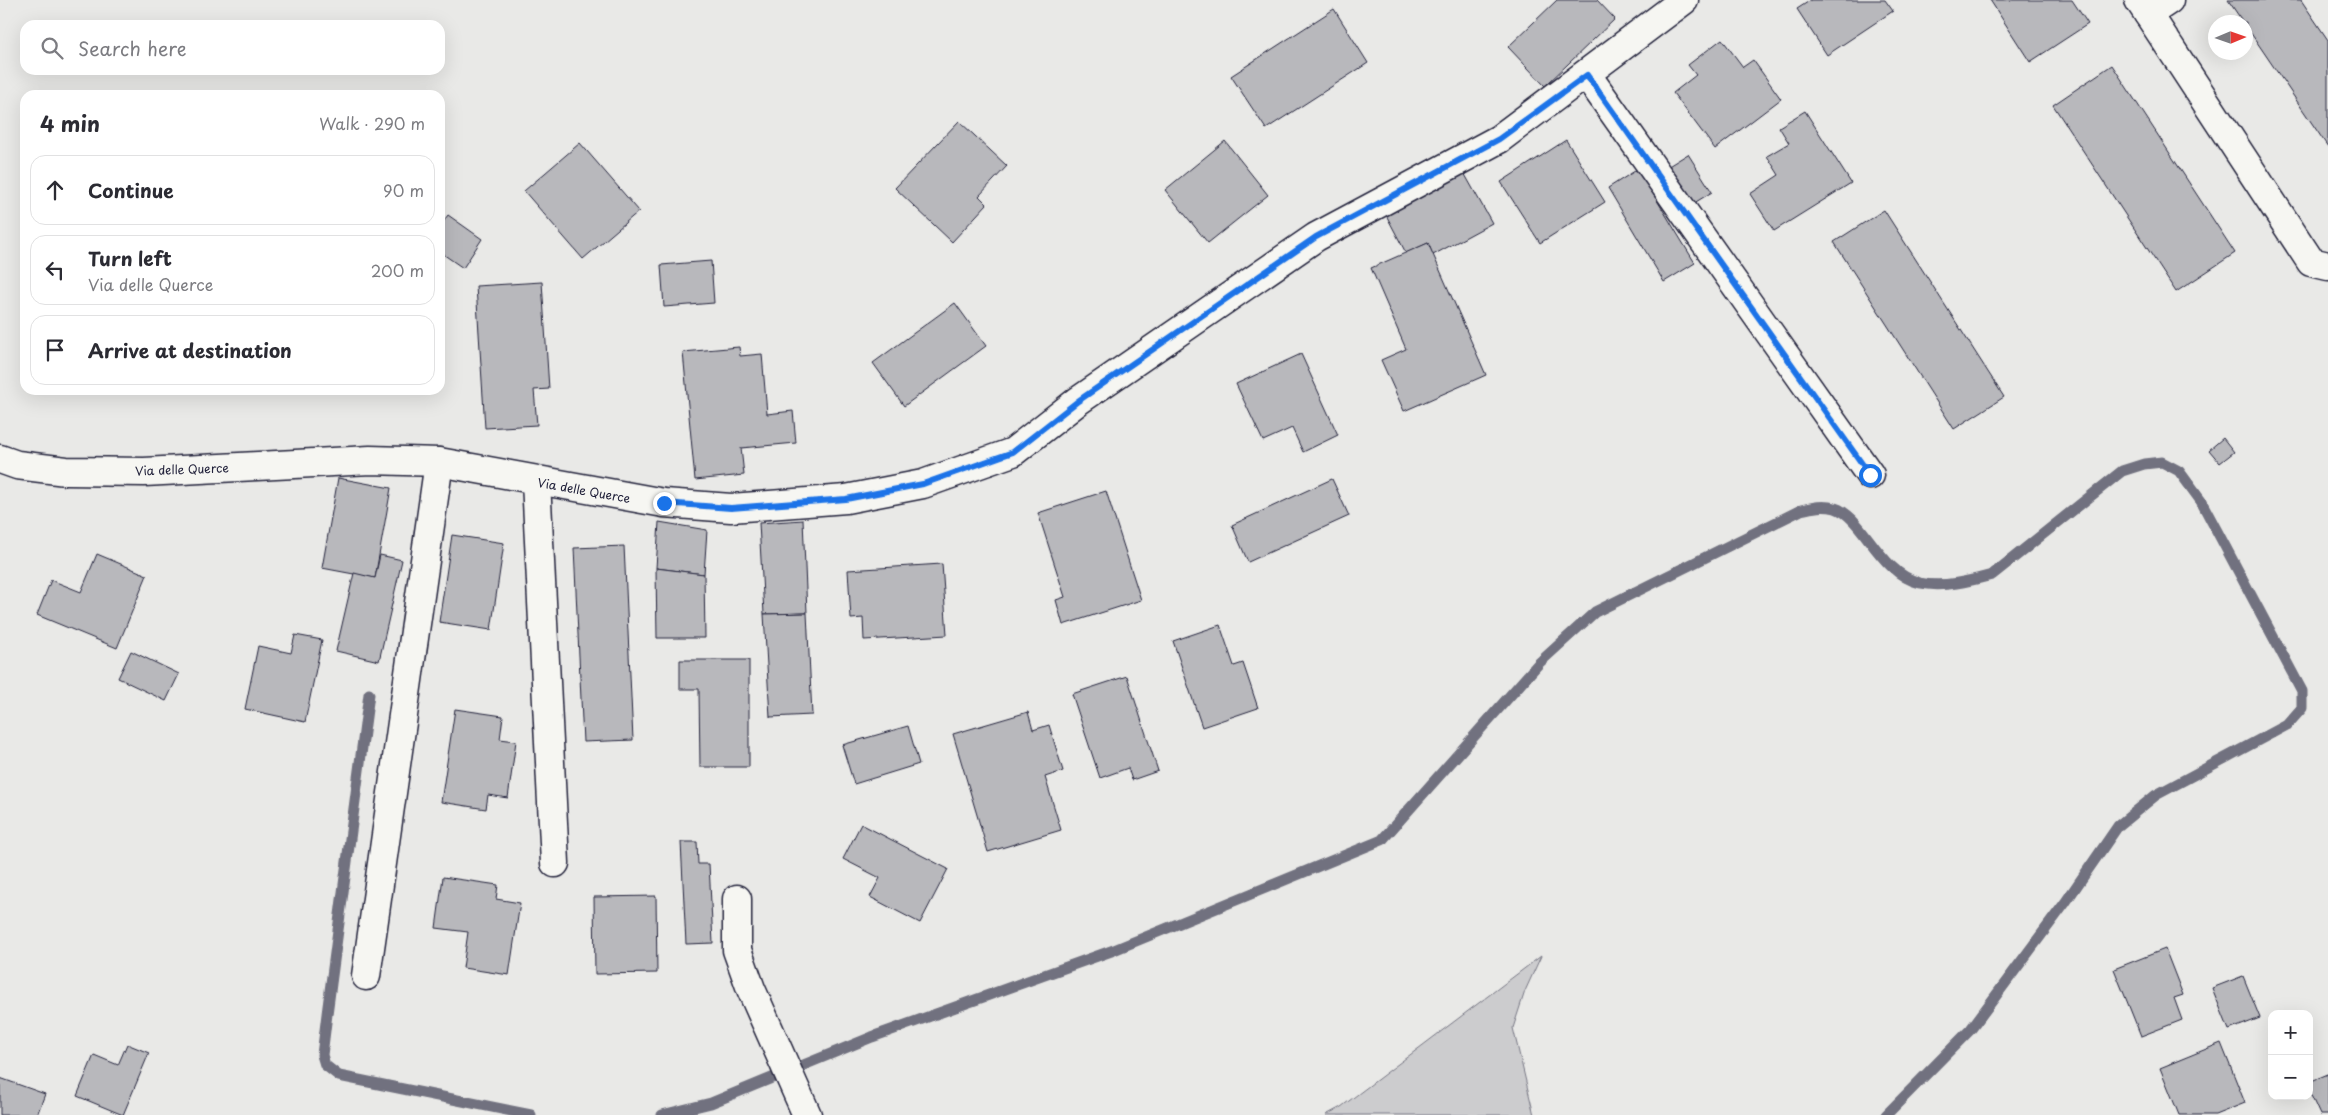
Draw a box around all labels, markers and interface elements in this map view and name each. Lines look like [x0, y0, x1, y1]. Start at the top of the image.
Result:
north arrow [2208, 15, 2253, 60]
search box [20, 20, 445, 75]
icon: search [38, 34, 66, 62]
text: Search here [78, 34, 187, 62]
text: 4 min [40, 107, 100, 139]
text: Walk · 290 m [319, 111, 425, 135]
icon: ahead [41, 176, 69, 204]
text: Continue [88, 176, 174, 204]
text: 90 m [383, 178, 424, 202]
text: Turn left [88, 244, 172, 272]
icon: left [41, 256, 69, 284]
text: 200 m [371, 258, 424, 282]
text: Via delle Querce [88, 272, 213, 296]
icon: arrive [41, 336, 69, 364]
text: Arrive at destination [88, 336, 292, 364]
street label: Via delle Querce [135, 458, 230, 480]
route start [1859, 464, 1882, 487]
street label: Via delle Querce [536, 473, 632, 507]
route end [653, 492, 676, 515]
map controls [2268, 1010, 2313, 1100]
button: + [2268, 1010, 2313, 1055]
button: − [2268, 1055, 2313, 1100]

